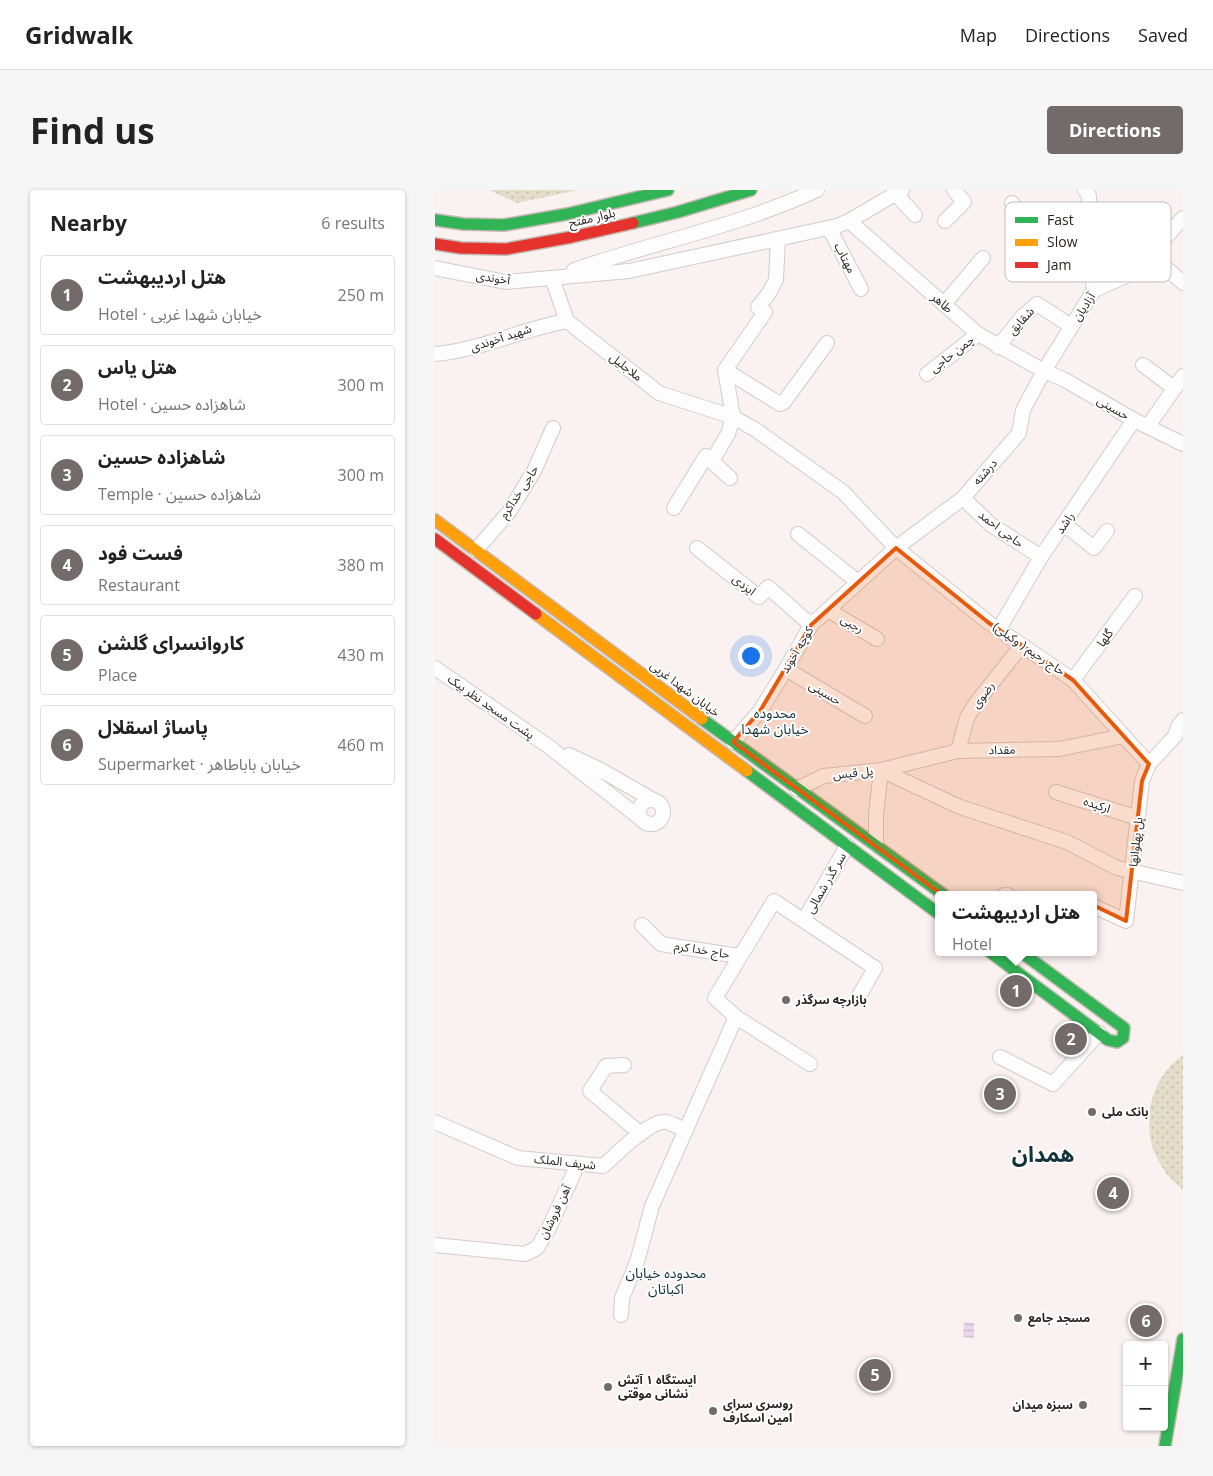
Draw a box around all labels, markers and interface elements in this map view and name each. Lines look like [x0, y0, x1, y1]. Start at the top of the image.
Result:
text: Gridwalk [25, 18, 133, 51]
text: Map [960, 23, 997, 47]
text: Directions [1025, 23, 1110, 47]
text: Saved [1138, 23, 1188, 47]
button: Directions [1047, 106, 1183, 154]
text: Find us [30, 107, 155, 154]
legend [1005, 202, 1171, 282]
street label: بلوار مفتح [567, 204, 617, 232]
text: Nearby [50, 209, 127, 237]
text: Fast [1047, 210, 1074, 229]
text: 6 results [321, 212, 385, 234]
text: Slow [1047, 232, 1078, 251]
street label: مهتاب [831, 240, 860, 276]
text: Jam [1045, 255, 1072, 274]
text: هتل اردیبهشت [98, 264, 226, 290]
street label: آخوندی [475, 267, 512, 288]
text: 1 [62, 284, 72, 306]
text: 250 m [338, 284, 384, 306]
street label: طاهر [927, 288, 957, 317]
street label: آزادیان [1068, 289, 1100, 324]
text: Hotel · خیابان شهدا غربی [98, 303, 262, 325]
street label: شقایق [1003, 303, 1038, 338]
street label: شهید آخوندی [468, 320, 534, 355]
street label: چمن حاجی [926, 331, 978, 376]
street label: ملاجلیل [606, 348, 646, 385]
text: هتل یاس [98, 354, 177, 380]
text: 2 [62, 374, 72, 396]
text: 300 m [338, 374, 384, 396]
street label: حسینی [1094, 392, 1133, 424]
text: Hotel · شاهزاده حسین [98, 393, 246, 415]
text: شاهزاده حسین [98, 444, 226, 470]
street label: درشته [969, 455, 1001, 488]
street label: حاجی خداکرم [495, 462, 543, 522]
text: 3 [62, 464, 72, 486]
text: 300 m [338, 464, 384, 486]
text: Temple · شاهزاده حسین [98, 483, 261, 505]
street label: حاجی احمد [975, 506, 1028, 551]
street label: راشد [1051, 509, 1078, 537]
text: فست فود [98, 540, 183, 566]
text: 4 [62, 554, 72, 576]
text: 380 m [338, 554, 384, 576]
street label: ایزدی [729, 570, 760, 599]
text: Restaurant [98, 574, 180, 596]
street label: رجبی [838, 610, 867, 637]
street label: حاج رحیم ( وکیلی) [989, 618, 1069, 680]
street label: کوچه آخوند [776, 622, 818, 676]
street label: گلها [1092, 625, 1117, 650]
text: کاروانسرای گلشن [98, 630, 244, 656]
your location [738, 643, 764, 669]
text: 5 [62, 644, 72, 666]
text: 430 m [338, 644, 384, 666]
street label: خیابان شهدا غربی [647, 657, 724, 720]
text: Place [98, 664, 137, 686]
street label: پشت مسجد نظر بیک [444, 670, 538, 743]
street label: حسینی [806, 676, 845, 709]
street label: رضوی [967, 678, 998, 712]
district label: محدوده خیابان شهدا [741, 703, 809, 738]
text: پاساژ اسقلال [98, 714, 208, 740]
text: 6 [62, 734, 72, 756]
text: 460 m [338, 734, 384, 756]
street label: مقداد [988, 741, 1016, 758]
text: Supermarket · خیابان باباطاهر [98, 753, 301, 775]
street label: پل قیس [832, 762, 874, 783]
street label: ارکیده [1081, 792, 1113, 817]
street label: پل پهلوانها [1124, 816, 1147, 868]
street label: سر گذر شمالی [801, 849, 850, 916]
popup [935, 891, 1097, 956]
text: هتل اردیبهشت [952, 899, 1080, 925]
text: Hotel [952, 933, 992, 955]
street label: حاج خدا کرم [673, 937, 731, 963]
pin: 1 [1000, 972, 1032, 1010]
place label: بازارچه سرگذر [795, 991, 867, 1009]
marker: بازارچه سرگذر [780, 994, 792, 1006]
pin: 2 [1055, 1020, 1087, 1058]
pin: 3 [984, 1075, 1016, 1113]
place label: بانک ملی [1102, 1103, 1149, 1120]
marker: بانک ملی [1086, 1106, 1098, 1118]
district label: همدان [1012, 1138, 1074, 1168]
street label: شریف الملک [533, 1150, 597, 1173]
pin: 4 [1097, 1174, 1129, 1212]
street label: آهن فروشان [534, 1181, 575, 1242]
district label: محدوده خیابان اکباتان [626, 1263, 706, 1298]
pin: 6 [1130, 1302, 1162, 1340]
place label: مسجد جامع [1028, 1309, 1090, 1327]
marker: مسجد جامع [1012, 1312, 1024, 1324]
map controls [1123, 1341, 1168, 1431]
button: + [1123, 1341, 1168, 1386]
pin: 5 [859, 1356, 891, 1394]
place label: ایستگاه ۱ آتش نشانی موقتی [618, 1371, 696, 1402]
marker: ایستگاه ۱ آتش نشانی موقتی [602, 1381, 614, 1393]
button: − [1123, 1386, 1168, 1431]
place label: روسری سرای امین اسکارف [723, 1395, 793, 1426]
place label: سبزه میدان [1012, 1396, 1073, 1413]
marker: سبزه میدان [1077, 1399, 1089, 1411]
marker: روسری سرای امین اسکارف [707, 1405, 719, 1417]

